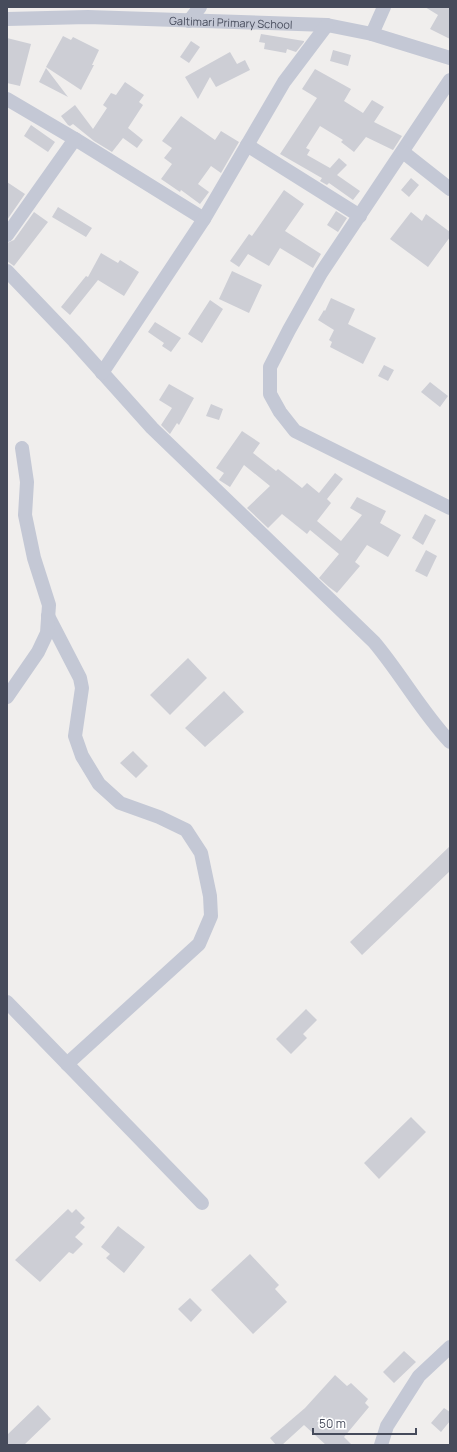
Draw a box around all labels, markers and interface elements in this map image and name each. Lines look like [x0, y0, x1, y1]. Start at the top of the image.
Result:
street label: Galtimari Primary School [169, 12, 293, 31]
scale bar [313, 1410, 416, 1436]
text: 50 m [319, 1415, 346, 1432]

